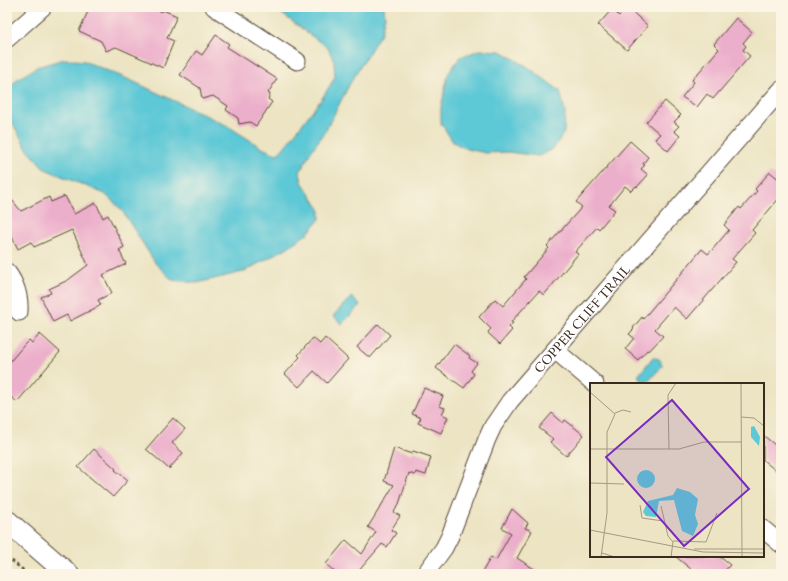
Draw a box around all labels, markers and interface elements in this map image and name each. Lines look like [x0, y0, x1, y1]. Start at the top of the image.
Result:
street label: COPPER CLIFF TRAIL [530, 261, 635, 377]
inset map [590, 383, 764, 557]

